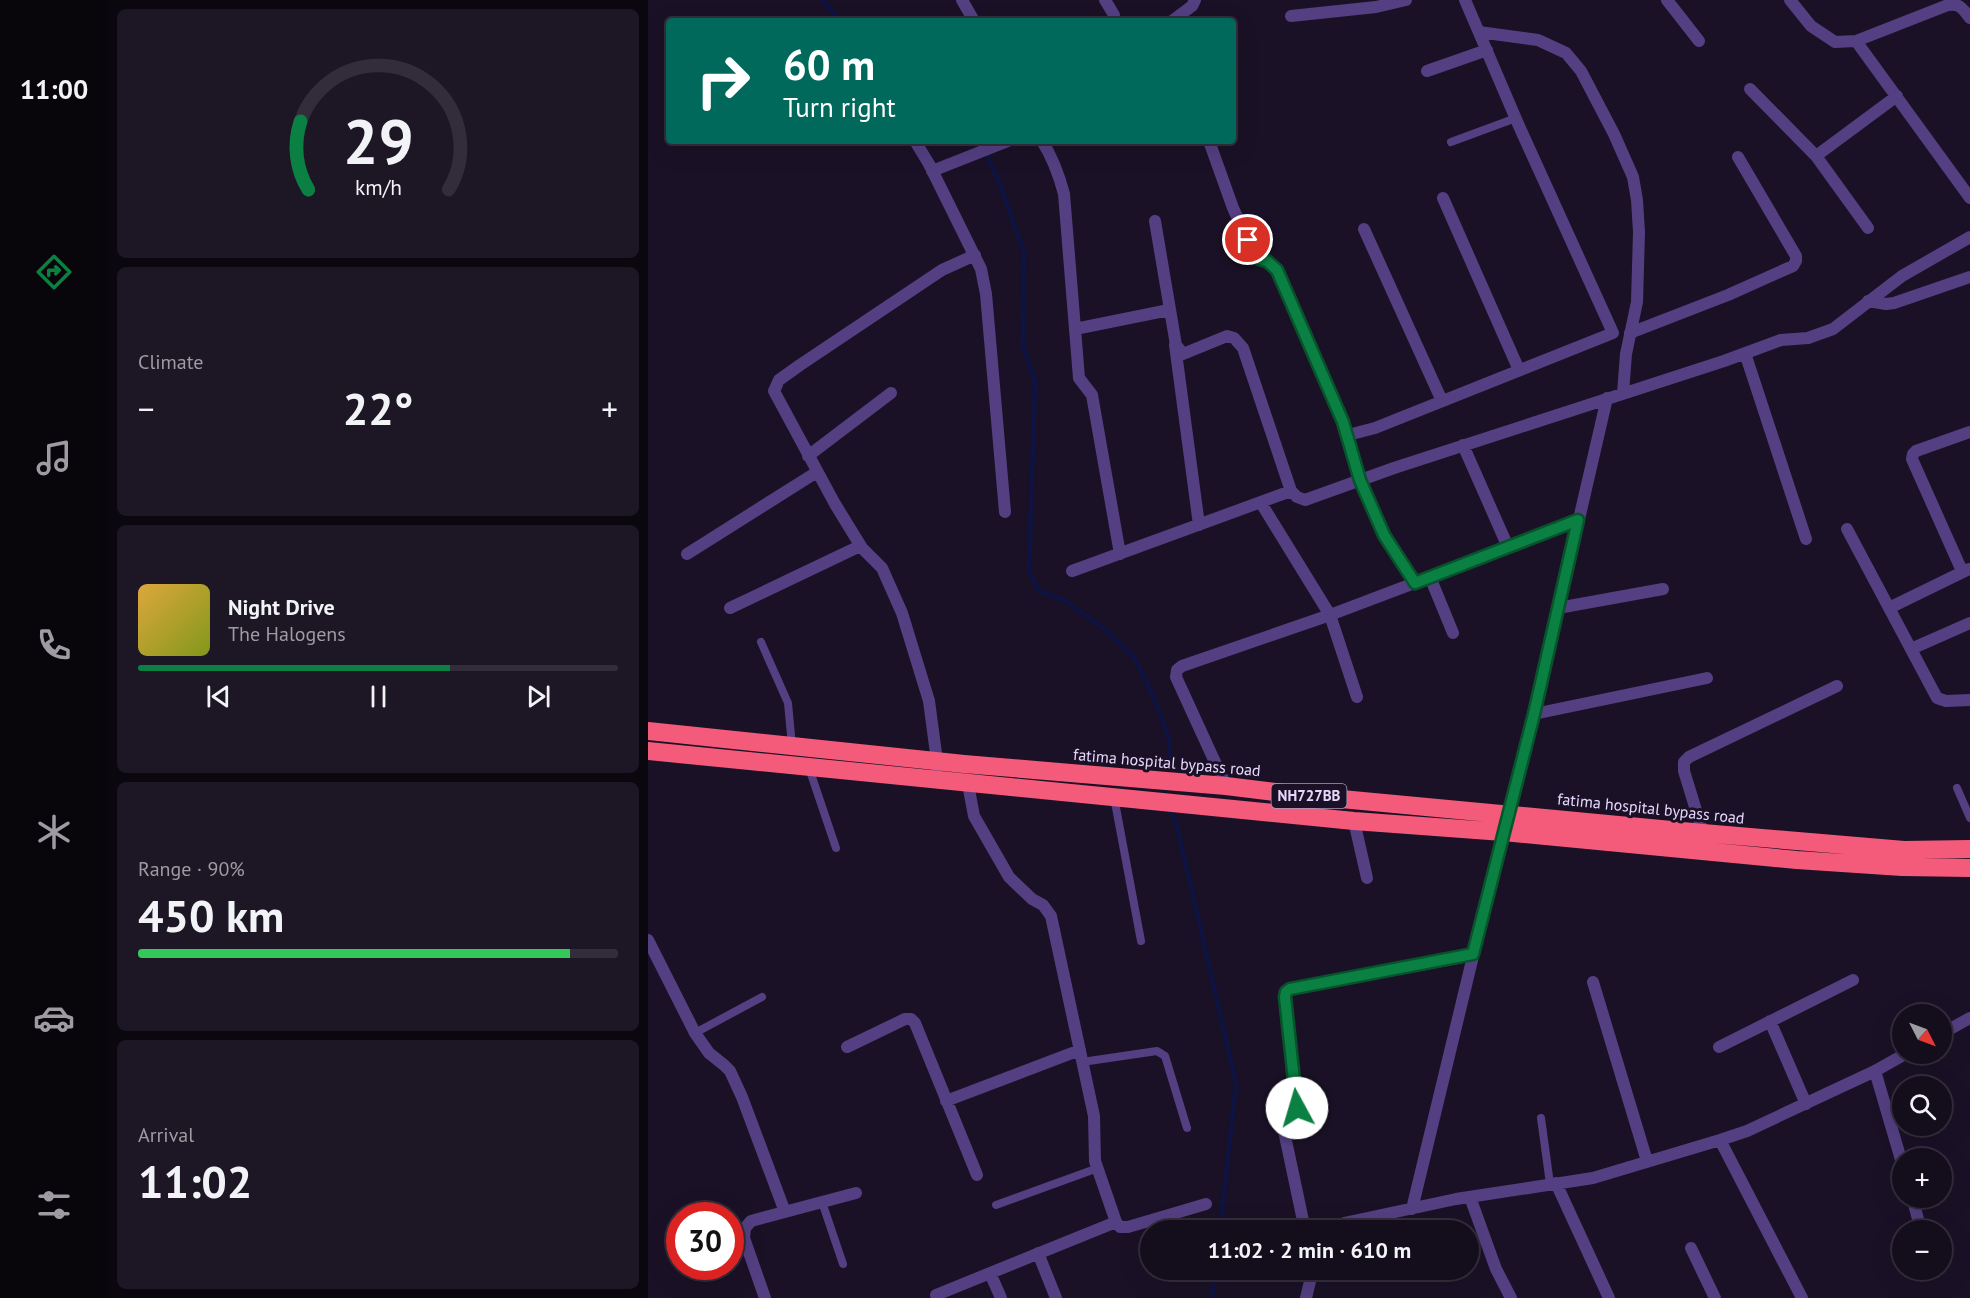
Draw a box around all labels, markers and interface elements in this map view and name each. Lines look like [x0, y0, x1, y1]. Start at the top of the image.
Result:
text: 60 m [783, 37, 875, 92]
icon: right [684, 42, 762, 120]
text: 11:00 [20, 72, 88, 106]
text: Turn right [783, 90, 896, 124]
text: 29 [343, 101, 413, 182]
text: km/h [354, 174, 401, 202]
pin [1222, 214, 1273, 265]
icon: arrive [1231, 223, 1264, 256]
icon: directions [33, 251, 75, 293]
text: Climate [138, 349, 204, 375]
text: 22° [343, 379, 413, 437]
text: − [138, 387, 155, 430]
text: + [601, 387, 618, 430]
icon: music [33, 437, 75, 479]
text: Night Drive [228, 593, 335, 621]
text: The Halogens [228, 621, 346, 647]
icon: phone [33, 624, 75, 666]
icon: previous [202, 680, 235, 713]
icon: pause [362, 680, 395, 713]
icon: next [522, 680, 555, 713]
street label: fatima hospital bypass road [1072, 744, 1262, 780]
road number: NH727BB [1272, 784, 1346, 808]
street label: fatima hospital bypass road [1556, 788, 1746, 828]
icon: climate [33, 811, 75, 853]
text: Range · 90% [138, 856, 245, 882]
text: 450 km [138, 886, 284, 944]
icon: car [33, 997, 75, 1039]
north arrow [1892, 1004, 1952, 1064]
map controls [1892, 1004, 1952, 1280]
position arrow [1265, 1076, 1329, 1140]
button: search [1892, 1076, 1952, 1136]
text: Arrival [138, 1122, 194, 1148]
button: + [1892, 1148, 1952, 1208]
text: 11:02 [138, 1152, 252, 1210]
icon: filters [33, 1184, 75, 1226]
speed limit sign: 30 [666, 1202, 744, 1280]
button: − [1892, 1220, 1952, 1280]
text: 11:02 · 2 min · 610 m [1208, 1236, 1411, 1264]

